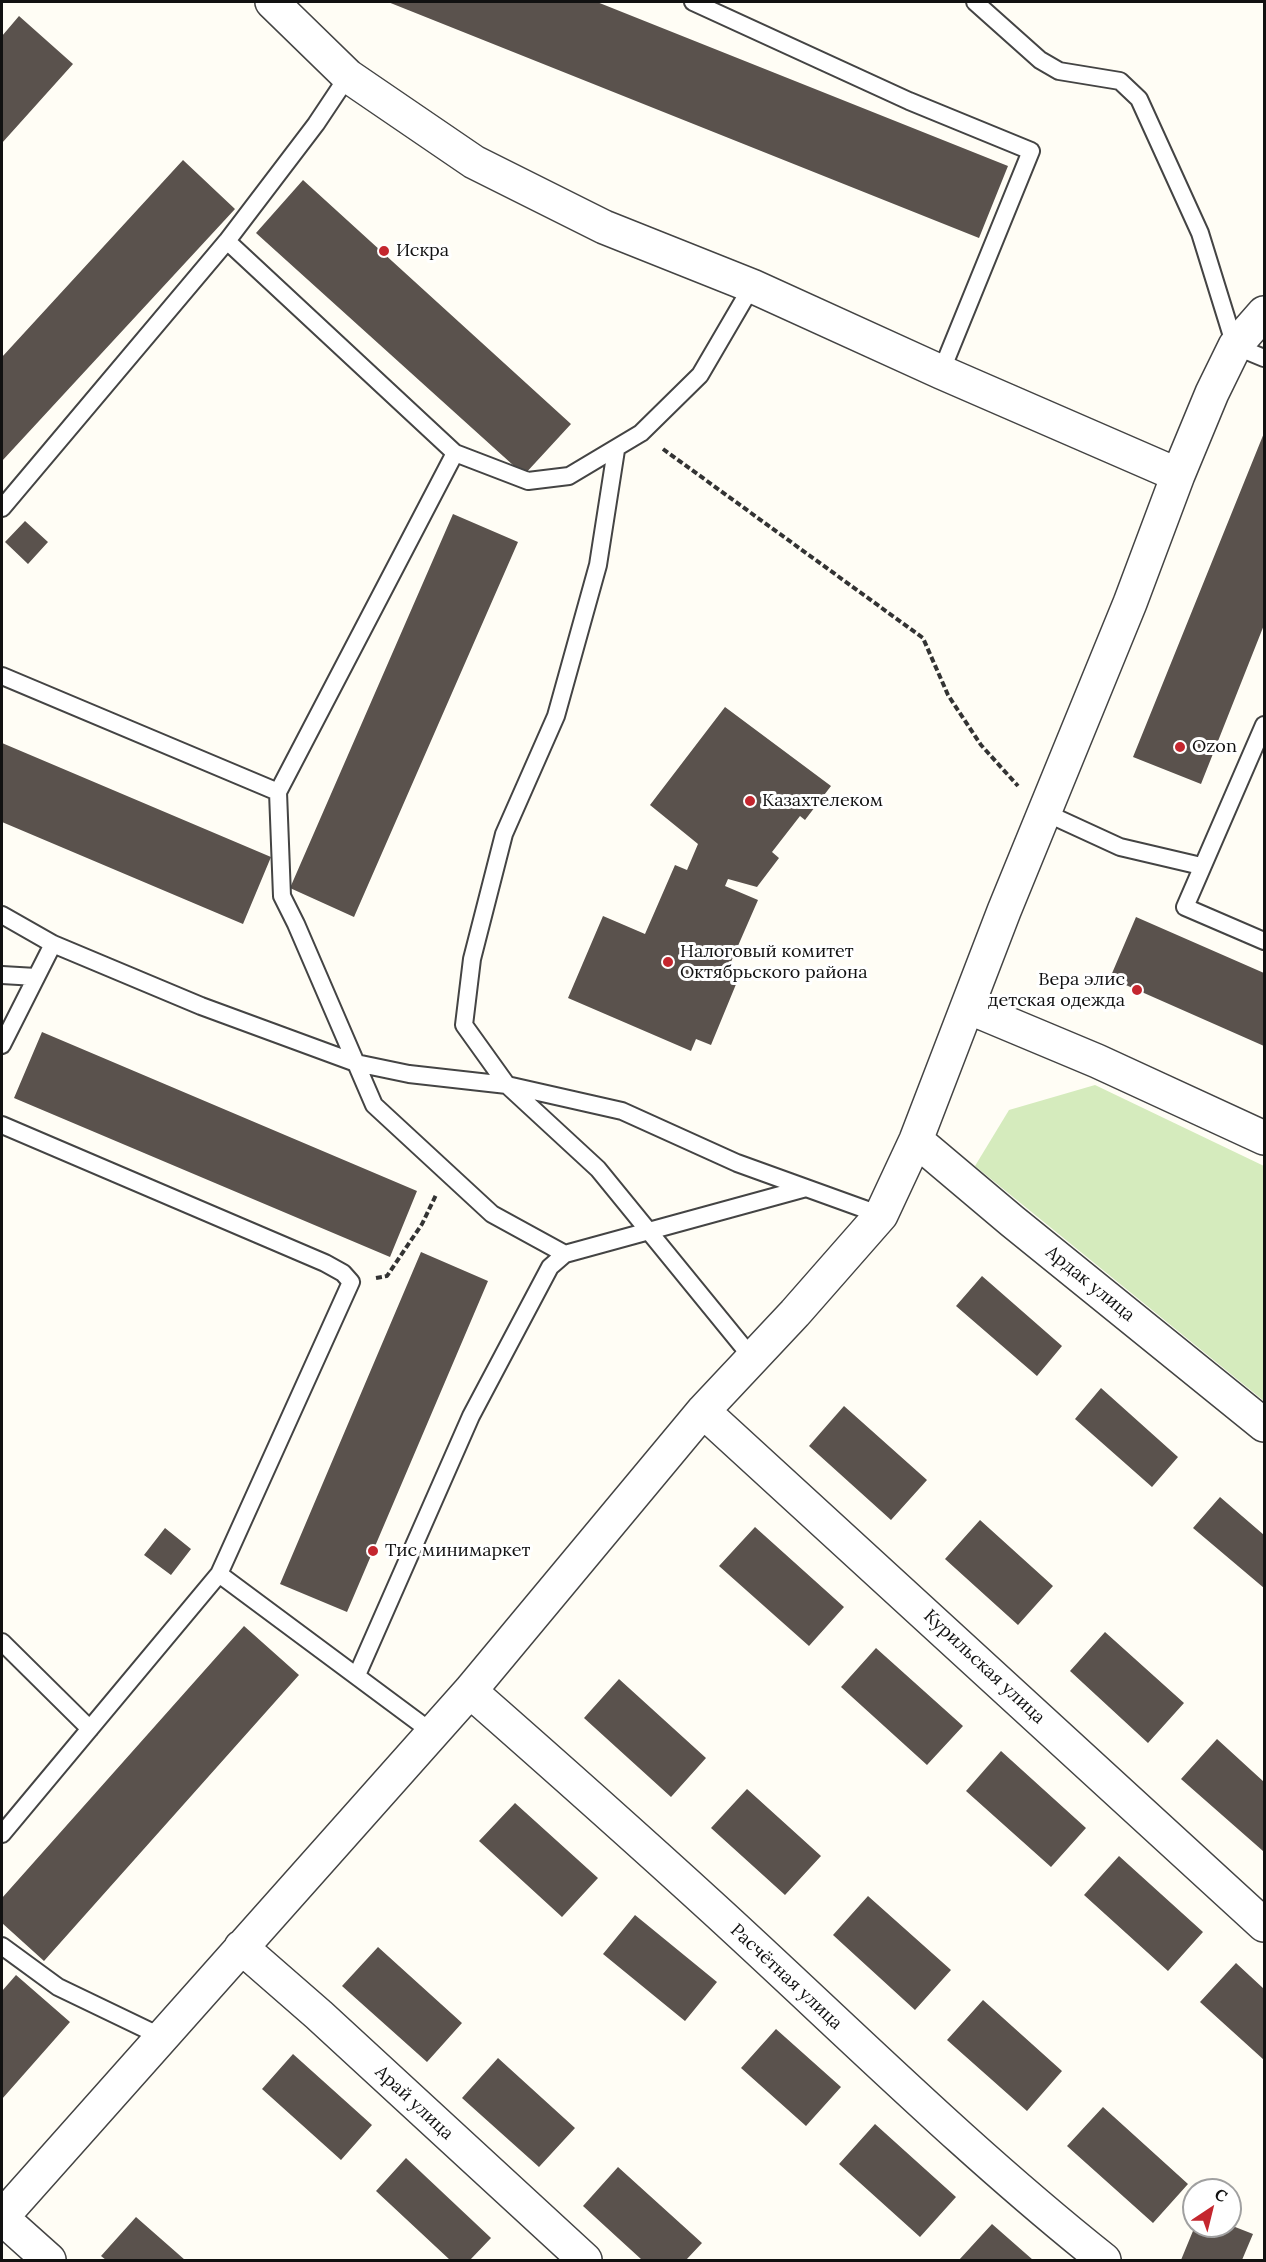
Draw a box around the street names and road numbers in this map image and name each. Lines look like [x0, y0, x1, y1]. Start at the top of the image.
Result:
street label: Ардак улица [1041, 1242, 1139, 1326]
street label: Курильская улица [919, 1605, 1049, 1729]
street label: Расчётная улица [726, 1920, 846, 2034]
street label: Арай улица [370, 2061, 458, 2145]

